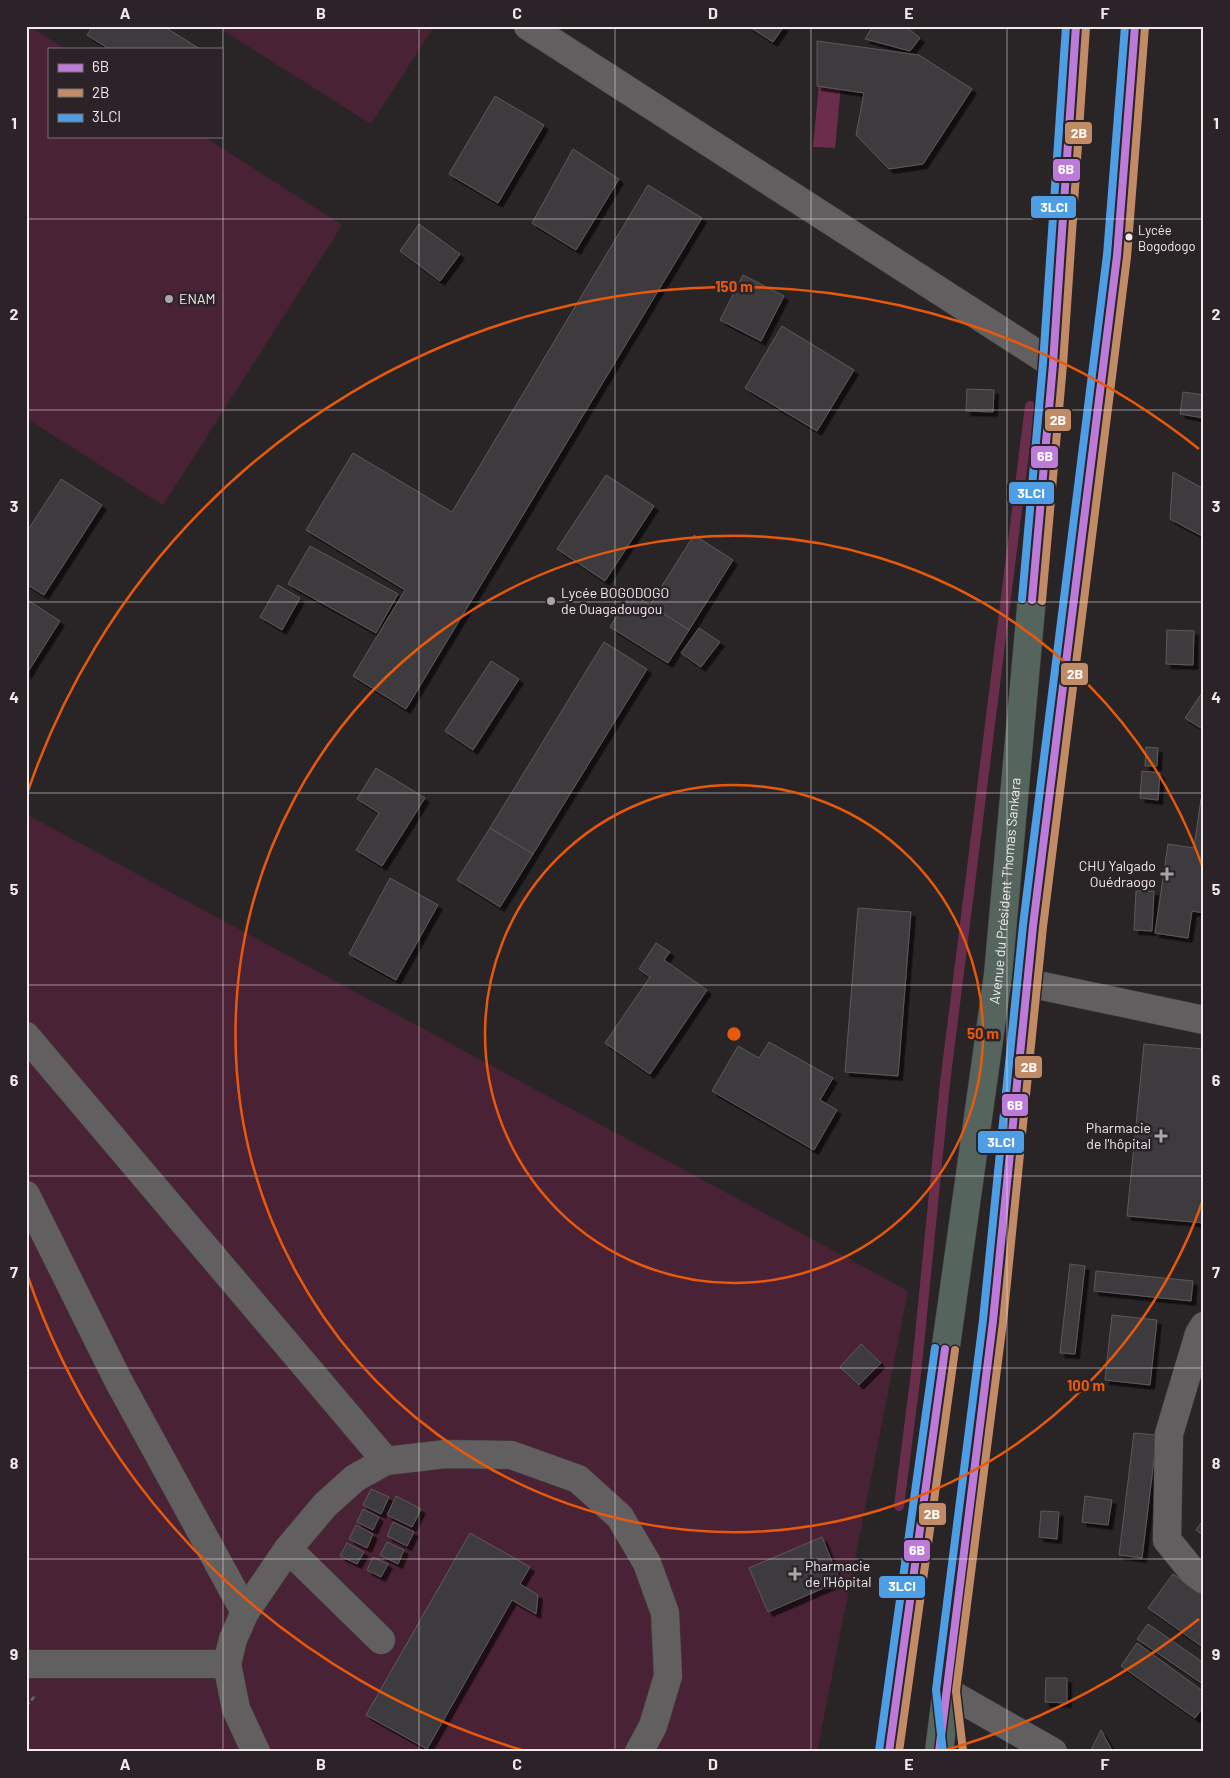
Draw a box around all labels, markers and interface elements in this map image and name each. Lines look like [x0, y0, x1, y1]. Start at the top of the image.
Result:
text: A [120, 3, 131, 22]
text: B [316, 3, 326, 22]
text: C [512, 3, 522, 22]
text: D [708, 3, 718, 22]
text: E [904, 3, 914, 22]
text: F [1101, 3, 1110, 22]
legend [48, 48, 222, 138]
text: 6B [92, 57, 109, 75]
text: 2B [92, 83, 109, 101]
text: 3LCI [92, 107, 121, 125]
text: 1 [11, 113, 17, 132]
text: 1 [1213, 113, 1219, 132]
line badge: 2B [1064, 121, 1093, 145]
text: 2B [1071, 124, 1087, 141]
line badge: 6B [1052, 158, 1081, 182]
text: 6B [1058, 160, 1074, 177]
line badge: 3LCI [1030, 195, 1077, 219]
text: 3LCI [1040, 198, 1068, 215]
place label: Lycée Bogodogo [1138, 222, 1196, 254]
marker: Lycée Bogodogo [1124, 232, 1134, 242]
text: 150 m [715, 277, 753, 295]
place label: ENAM [179, 290, 215, 307]
marker: ENAM [163, 293, 175, 305]
text: 2 [10, 304, 19, 323]
text: 2 [1212, 304, 1221, 323]
line badge: 2B [1044, 408, 1072, 432]
text: 2B [1050, 411, 1066, 428]
line badge: 6B [1030, 445, 1059, 469]
text: 6B [1037, 447, 1053, 464]
line badge: 3LCI [1008, 481, 1055, 505]
text: 3LCI [1017, 484, 1045, 501]
text: 3 [10, 496, 18, 515]
text: 3 [1212, 496, 1220, 515]
place label: Lycée BOGODOGO de Ouagadougou [561, 584, 669, 617]
marker: Lycée BOGODOGO de Ouagadougou [545, 595, 557, 607]
line badge: 2B [1060, 662, 1089, 686]
text: 2B [1067, 665, 1083, 682]
text: 4 [9, 687, 19, 706]
text: 4 [1211, 687, 1221, 706]
street label: Avenue du Président Thomas Sankara [985, 777, 1024, 1005]
place label: CHU Yalgado Ouédraogo [1079, 857, 1156, 890]
marker: CHU Yalgado Ouédraogo [1160, 867, 1174, 881]
text: 5 [10, 879, 19, 898]
text: 5 [1212, 879, 1221, 898]
text: 50 m [967, 1024, 999, 1042]
centre of rings [725, 1025, 743, 1043]
line badge: 2B [1014, 1055, 1043, 1079]
text: 2B [1021, 1058, 1037, 1075]
text: 6 [10, 1070, 19, 1089]
text: 6 [1212, 1070, 1221, 1089]
line badge: 6B [1001, 1093, 1029, 1117]
text: 6B [1007, 1096, 1023, 1113]
place label: Pharmacie de l'hôpital [1086, 1119, 1151, 1152]
line badge: 3LCI [977, 1130, 1025, 1154]
marker: Pharmacie de l'hôpital [1155, 1130, 1167, 1142]
text: 3LCI [987, 1133, 1015, 1150]
text: 7 [10, 1262, 18, 1281]
text: 7 [1212, 1262, 1220, 1281]
text: 100 m [1067, 1376, 1105, 1394]
text: 8 [10, 1453, 19, 1472]
text: 8 [1212, 1453, 1221, 1472]
line badge: 2B [918, 1502, 947, 1526]
text: 2B [924, 1505, 940, 1522]
line badge: 6B [903, 1539, 931, 1562]
text: 6B [909, 1541, 925, 1558]
place label: Pharmacie de l'Hôpital [805, 1557, 871, 1590]
marker: Pharmacie de l'Hôpital [789, 1568, 801, 1580]
line badge: 3LCI [878, 1575, 926, 1599]
text: 3LCI [888, 1577, 916, 1594]
text: 9 [10, 1644, 18, 1663]
text: 9 [1212, 1644, 1220, 1663]
text: A [120, 1754, 131, 1773]
text: B [316, 1754, 326, 1773]
text: C [512, 1754, 522, 1773]
text: D [708, 1754, 718, 1773]
text: E [904, 1754, 914, 1773]
text: F [1101, 1754, 1110, 1773]

